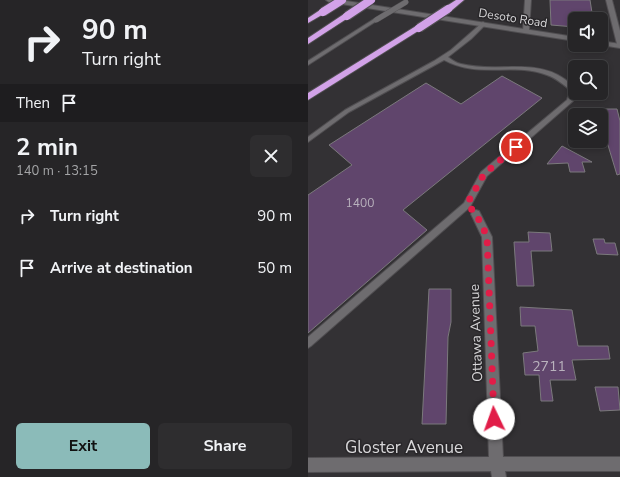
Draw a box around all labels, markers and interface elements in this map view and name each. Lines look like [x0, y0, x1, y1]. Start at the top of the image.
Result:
street label: Desoto Road [477, 5, 549, 31]
text: 90 m [82, 11, 148, 49]
map controls [568, 12, 608, 148]
button: sound [568, 12, 608, 52]
icon: right [16, 16, 68, 68]
text: Turn right [82, 47, 161, 71]
button: search [568, 60, 608, 100]
icon: arrive [58, 92, 80, 114]
text: Then [16, 93, 50, 113]
button: layers [568, 108, 608, 148]
pin [499, 130, 533, 164]
text: 2 min [16, 131, 78, 163]
button: close [250, 135, 292, 177]
icon: arrive [505, 136, 527, 158]
text: 140 m · 13:15 [16, 162, 98, 180]
house number: 1400 [346, 195, 374, 211]
icon: right [16, 205, 38, 227]
text: Turn right [50, 206, 119, 226]
text: 90 m [257, 206, 292, 226]
icon: arrive [16, 257, 38, 279]
text: Arrive at destination [50, 258, 193, 278]
text: 50 m [257, 258, 292, 278]
street label: Ottawa Avenue [465, 284, 487, 382]
house number: 2711 [532, 357, 566, 376]
position arrow [473, 398, 515, 440]
button: Exit [16, 423, 150, 469]
button: Share [158, 423, 292, 469]
street label: Gloster Avenue [345, 436, 463, 459]

